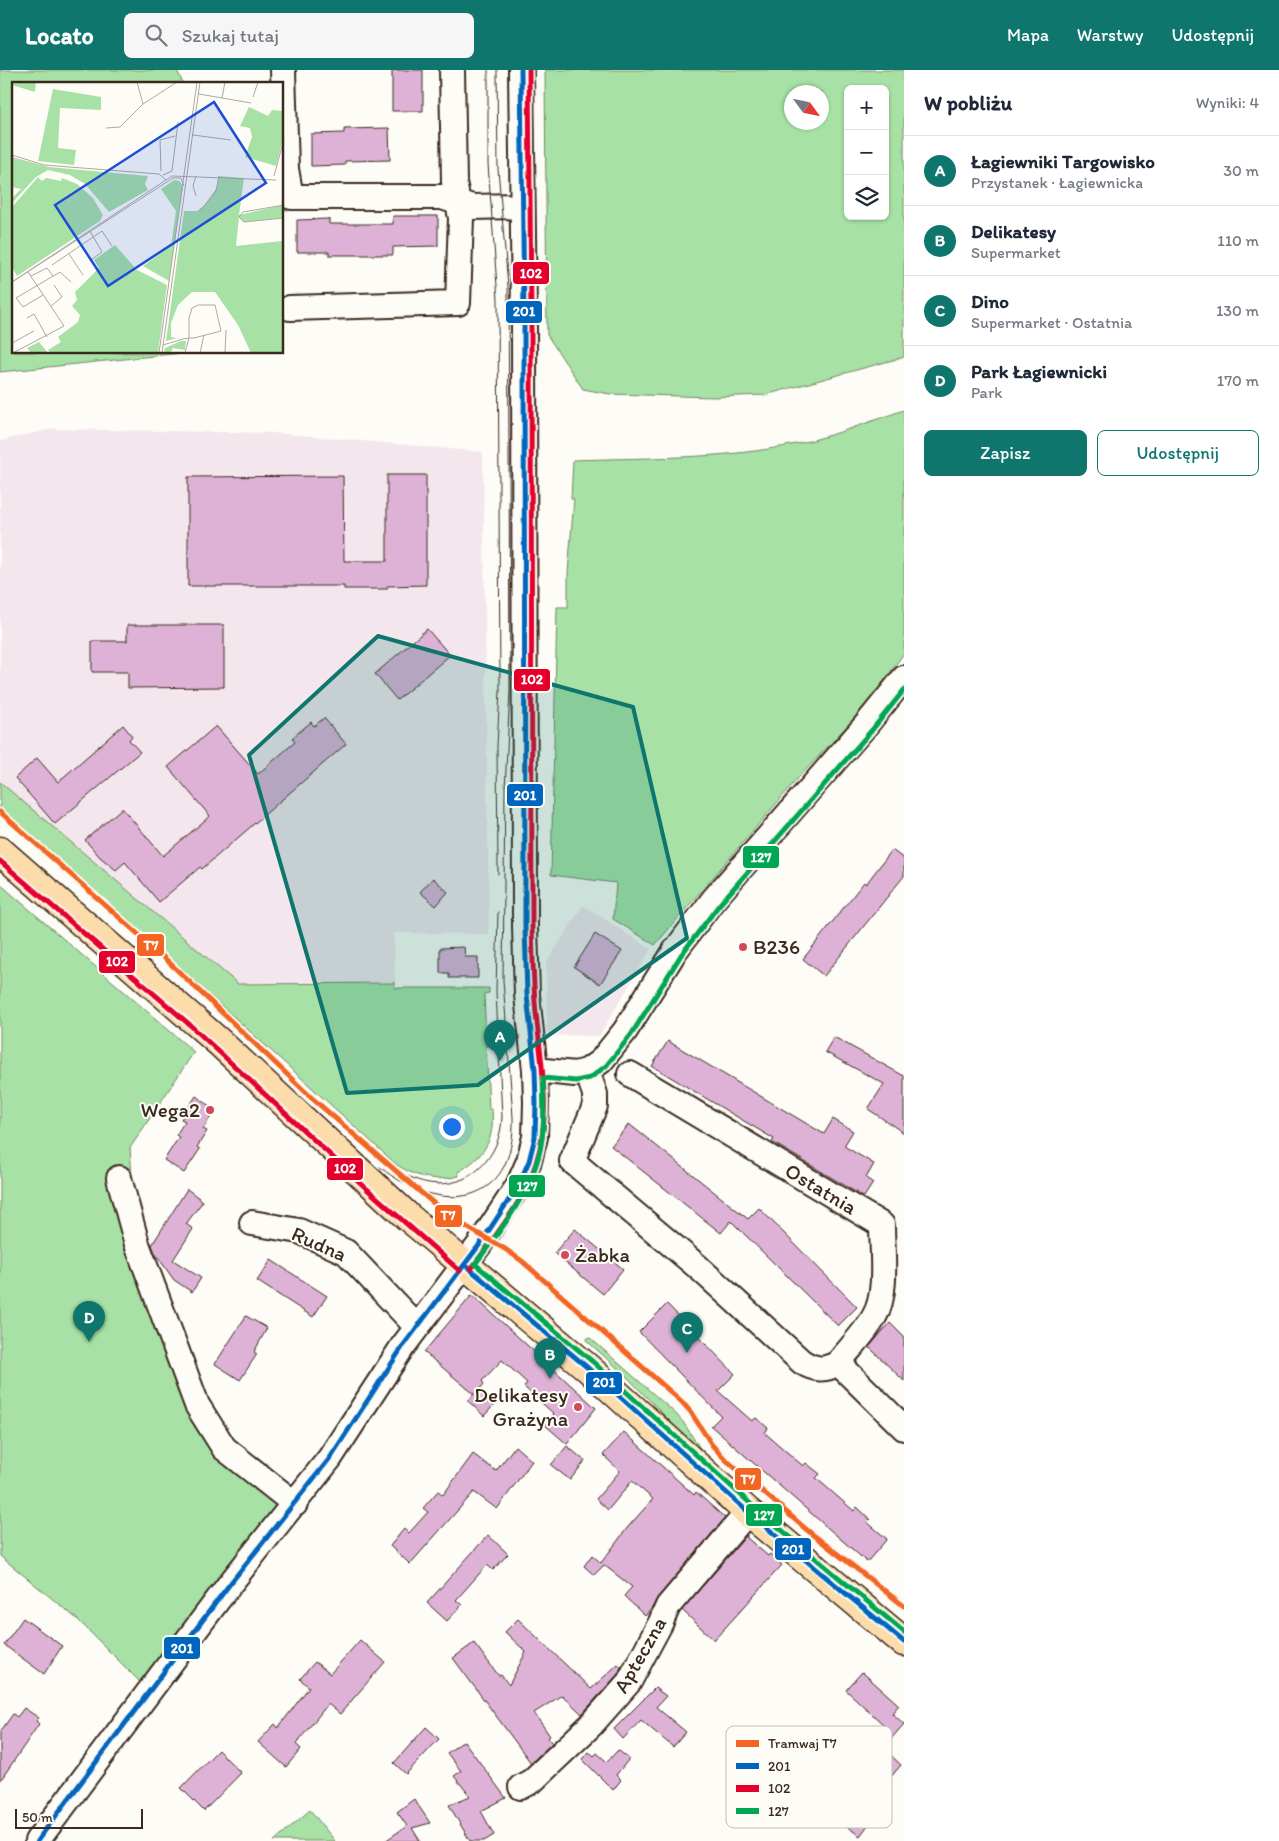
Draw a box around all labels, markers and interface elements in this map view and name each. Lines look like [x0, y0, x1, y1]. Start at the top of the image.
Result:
search box [124, 13, 474, 58]
text: Locato [25, 21, 94, 50]
icon: search [142, 21, 170, 49]
text: Szukaj tutaj [182, 24, 279, 47]
text: Mapa [1007, 24, 1049, 46]
text: Warstwy [1077, 24, 1144, 46]
text: Udostępnij [1172, 24, 1254, 46]
inset map [12, 82, 284, 354]
north arrow [784, 85, 829, 130]
map controls [844, 85, 889, 220]
button: + [844, 85, 889, 130]
text: W pobliżu [924, 90, 1012, 115]
text: Wyniki: 4 [1196, 93, 1259, 112]
button: − [844, 130, 889, 175]
text: Łagiewniki Targowisko [971, 150, 1155, 173]
text: A [935, 161, 945, 180]
text: 30 m [1223, 161, 1259, 180]
text: Przystanek · Łagiewnicka [971, 173, 1143, 192]
button: layers [844, 175, 889, 220]
text: Delikatesy [971, 220, 1056, 243]
text: B [935, 231, 945, 250]
text: 110 m [1217, 231, 1259, 250]
text: Supermarket [971, 243, 1061, 262]
line badge: 102 [512, 261, 550, 285]
text: 102 [520, 265, 543, 282]
text: Dino [971, 290, 1009, 313]
line badge: 201 [505, 300, 543, 324]
text: C [935, 301, 945, 320]
text: 130 m [1216, 301, 1259, 320]
text: 201 [513, 303, 536, 320]
text: Supermarket · Ostatnia [971, 313, 1132, 332]
text: Park Łagiewnicki [971, 360, 1107, 383]
text: D [935, 371, 945, 390]
text: 170 m [1217, 371, 1259, 390]
text: Park [971, 383, 1002, 402]
button: Zapisz [924, 430, 1087, 476]
button: Udostępnij [1097, 430, 1259, 476]
line badge: 102 [513, 668, 551, 692]
text: 102 [521, 671, 544, 688]
line badge: 201 [506, 783, 544, 807]
text: 201 [514, 787, 537, 804]
line badge: 127 [742, 845, 780, 869]
text: 127 [751, 849, 771, 866]
line badge: T7 [136, 933, 165, 957]
place label: B236 [753, 934, 800, 959]
text: T7 [143, 937, 158, 954]
marker: B236 [737, 941, 749, 953]
line badge: 102 [98, 950, 136, 974]
text: 102 [106, 953, 129, 970]
pin: A [484, 1020, 516, 1061]
place label: Wega2 [141, 1097, 200, 1122]
marker: Wega2 [204, 1104, 216, 1116]
your location [439, 1114, 465, 1140]
line badge: 102 [326, 1157, 364, 1181]
street label: Ostatnia [781, 1157, 862, 1220]
text: 102 [334, 1160, 357, 1177]
line badge: 127 [508, 1174, 546, 1198]
text: 127 [517, 1178, 537, 1195]
line badge: T7 [434, 1204, 463, 1228]
text: T7 [440, 1207, 455, 1224]
street label: Rudna [288, 1220, 351, 1267]
place label: Żabka [575, 1242, 630, 1267]
marker: Żabka [559, 1249, 571, 1261]
pin: D [73, 1301, 105, 1342]
pin: C [671, 1312, 703, 1353]
pin: B [534, 1338, 566, 1379]
line badge: 201 [585, 1371, 623, 1395]
text: 201 [593, 1374, 616, 1391]
place label: Delikatesy Grażyna [474, 1382, 568, 1431]
marker: Delikatesy Grażyna [572, 1401, 584, 1413]
line badge: T7 [734, 1467, 762, 1491]
text: T7 [740, 1471, 755, 1488]
line badge: 127 [745, 1503, 783, 1527]
text: 127 [754, 1507, 774, 1524]
line badge: 201 [774, 1537, 812, 1561]
text: 201 [782, 1541, 805, 1558]
street label: Apteczna [608, 1612, 671, 1697]
line badge: 201 [163, 1636, 201, 1660]
text: 201 [171, 1640, 194, 1657]
legend [726, 1726, 892, 1828]
text: Tramwaj T7 [768, 1735, 837, 1752]
text: 201 [768, 1758, 791, 1775]
text: 102 [768, 1780, 791, 1797]
text: 127 [768, 1803, 789, 1820]
scale bar [15, 1806, 142, 1829]
text: 50 m [22, 1809, 53, 1826]

